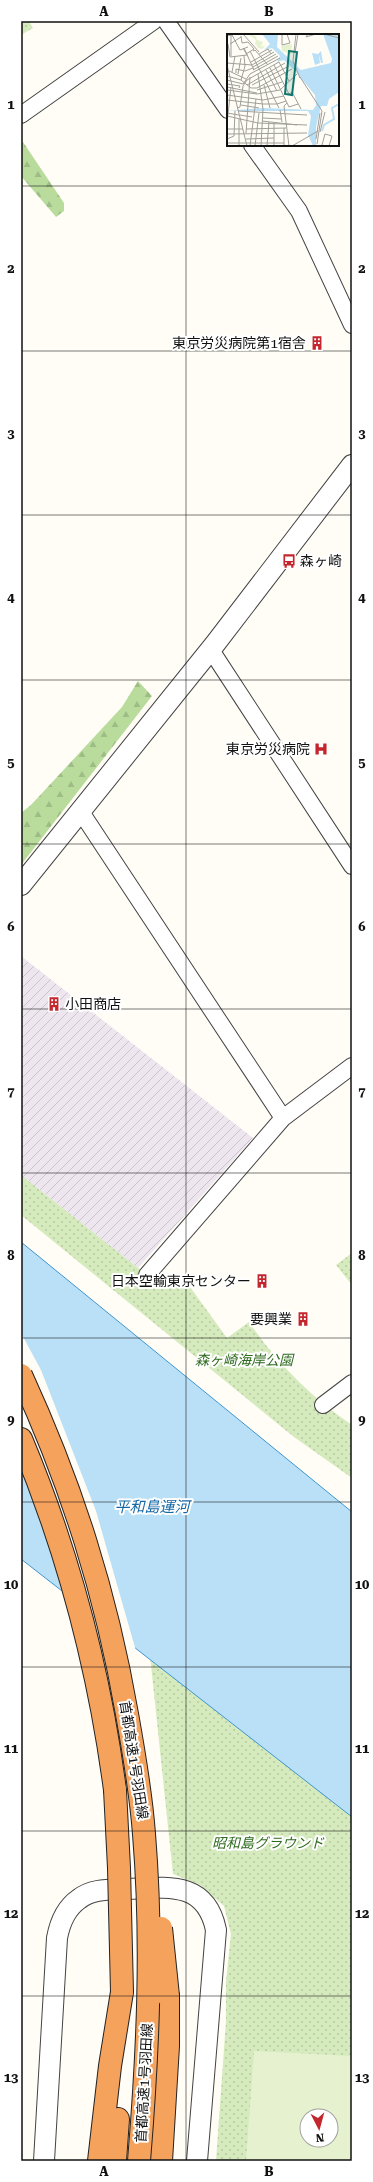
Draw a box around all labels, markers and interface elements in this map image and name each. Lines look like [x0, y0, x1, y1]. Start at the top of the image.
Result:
text: A [99, 4, 109, 19]
text: B [264, 4, 274, 19]
inset map [227, 34, 339, 146]
text: 1 [7, 97, 15, 112]
text: 1 [358, 97, 366, 112]
text: 2 [7, 261, 15, 276]
text: 2 [358, 261, 366, 276]
place label: 東京労災病院第1宿舎 [172, 335, 306, 351]
building icon: 東京労災病院第1宿舎 [309, 335, 325, 351]
text: 3 [7, 426, 15, 441]
text: 3 [358, 426, 366, 441]
bus stop icon: 森ヶ崎 [281, 553, 297, 569]
place label: 森ヶ崎 [300, 553, 342, 569]
text: 4 [7, 590, 15, 605]
text: 4 [358, 590, 366, 605]
place label: 東京労災病院 [226, 741, 310, 757]
hospital icon: 東京労災病院 [313, 741, 329, 757]
text: 5 [7, 755, 15, 770]
text: 5 [358, 755, 366, 770]
text: 6 [7, 919, 15, 934]
text: 6 [358, 919, 366, 934]
building icon: 小田商店 [46, 996, 62, 1012]
place label: 小田商店 [65, 996, 121, 1012]
text: 7 [7, 1084, 15, 1099]
text: 7 [358, 1084, 366, 1099]
text: 8 [7, 1248, 15, 1263]
text: 8 [358, 1248, 366, 1263]
place label: 日本空輸東京センター [111, 1273, 251, 1289]
building icon: 日本空輸東京センター [254, 1273, 270, 1289]
place label: 要興業 [250, 1311, 292, 1327]
building icon: 要興業 [295, 1311, 311, 1327]
park label: 森ヶ崎海岸公園 [195, 1352, 295, 1368]
text: 9 [7, 1412, 15, 1427]
text: 9 [358, 1412, 366, 1427]
water label: 平和島運河 [114, 1498, 192, 1516]
text: 10 [4, 1577, 18, 1592]
text: 10 [355, 1577, 369, 1592]
street label: 首都高速1号羽田線 [117, 1700, 151, 1820]
text: 11 [4, 1741, 18, 1756]
text: 11 [355, 1741, 369, 1756]
park label: 昭和島グラウンド [212, 1835, 325, 1851]
text: 12 [4, 1906, 18, 1921]
text: 12 [355, 1906, 369, 1921]
street label: 首都高速1号羽田線 [133, 2023, 155, 2143]
text: 13 [4, 2070, 18, 2085]
text: 13 [355, 2070, 369, 2085]
north arrow [299, 2108, 339, 2148]
text: N [315, 2131, 325, 2144]
text: A [99, 2164, 109, 2179]
text: B [264, 2164, 274, 2179]

